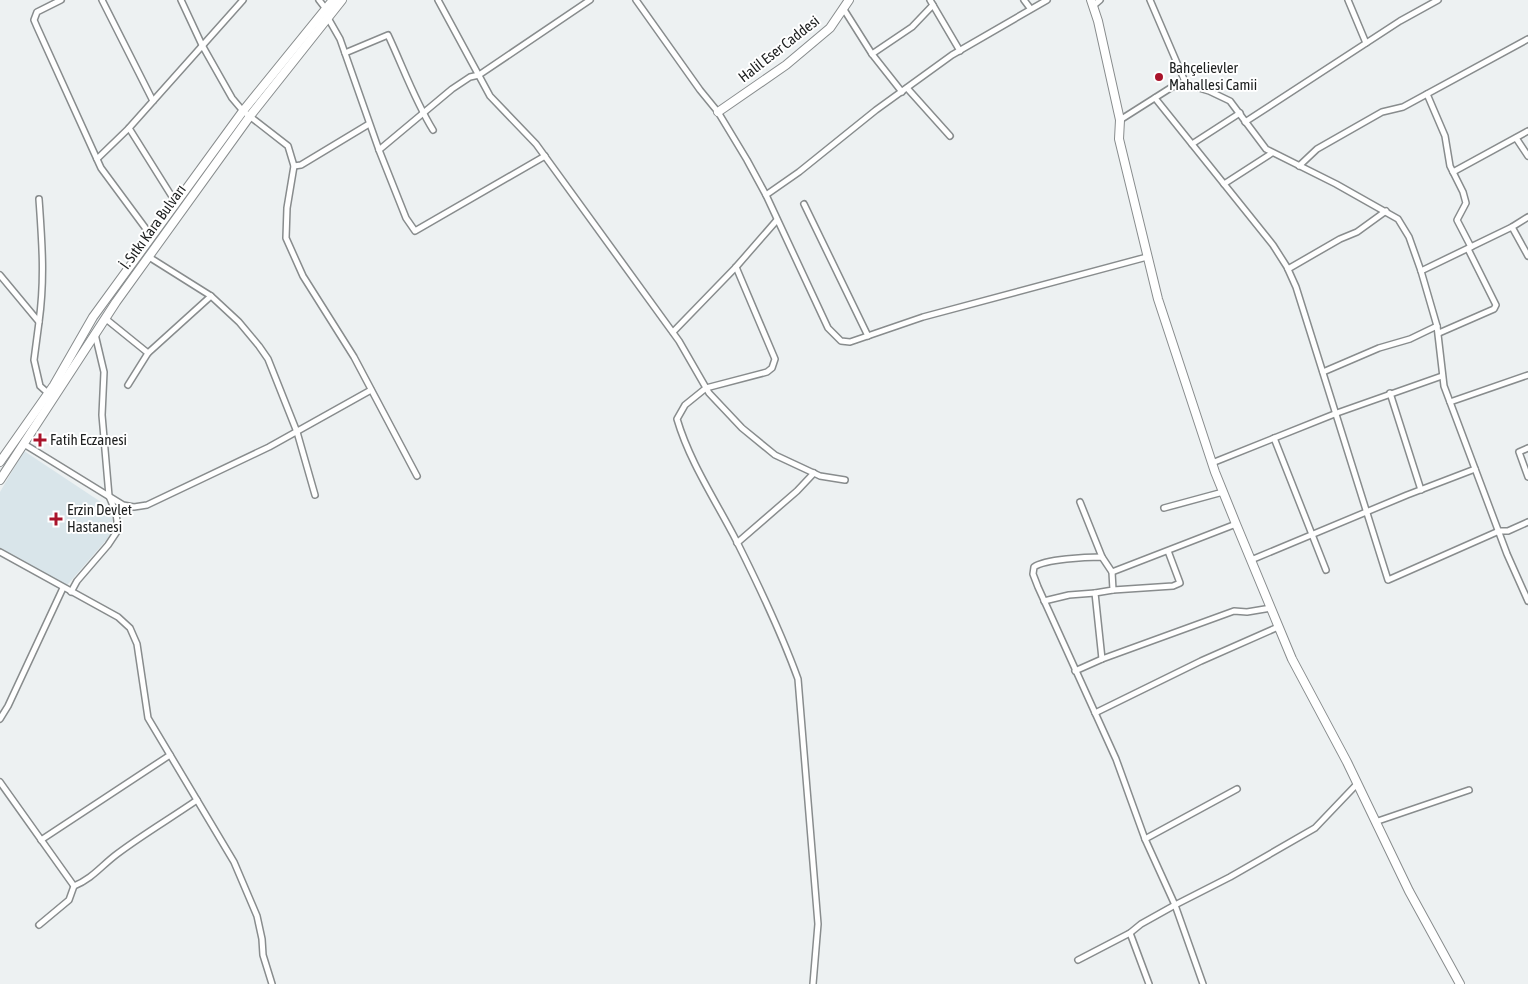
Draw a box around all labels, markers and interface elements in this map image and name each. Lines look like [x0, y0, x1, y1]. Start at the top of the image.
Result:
street label: Halil Eser Caddesi [735, 12, 822, 85]
place label: Bahçelievler Mahallesi Camii [1169, 59, 1257, 93]
marker: Bahçelievler Mahallesi Camii [1153, 71, 1165, 83]
street label: İ. Sıtkı Kara Bulvarı [116, 181, 189, 272]
place label: Fatih Eczanesi [50, 431, 127, 448]
marker: Fatih Eczanesi [34, 434, 46, 446]
place label: Erzin Devlet Hastanesi [67, 501, 132, 535]
marker: Erzin Devlet Hastanesi [49, 512, 63, 526]

